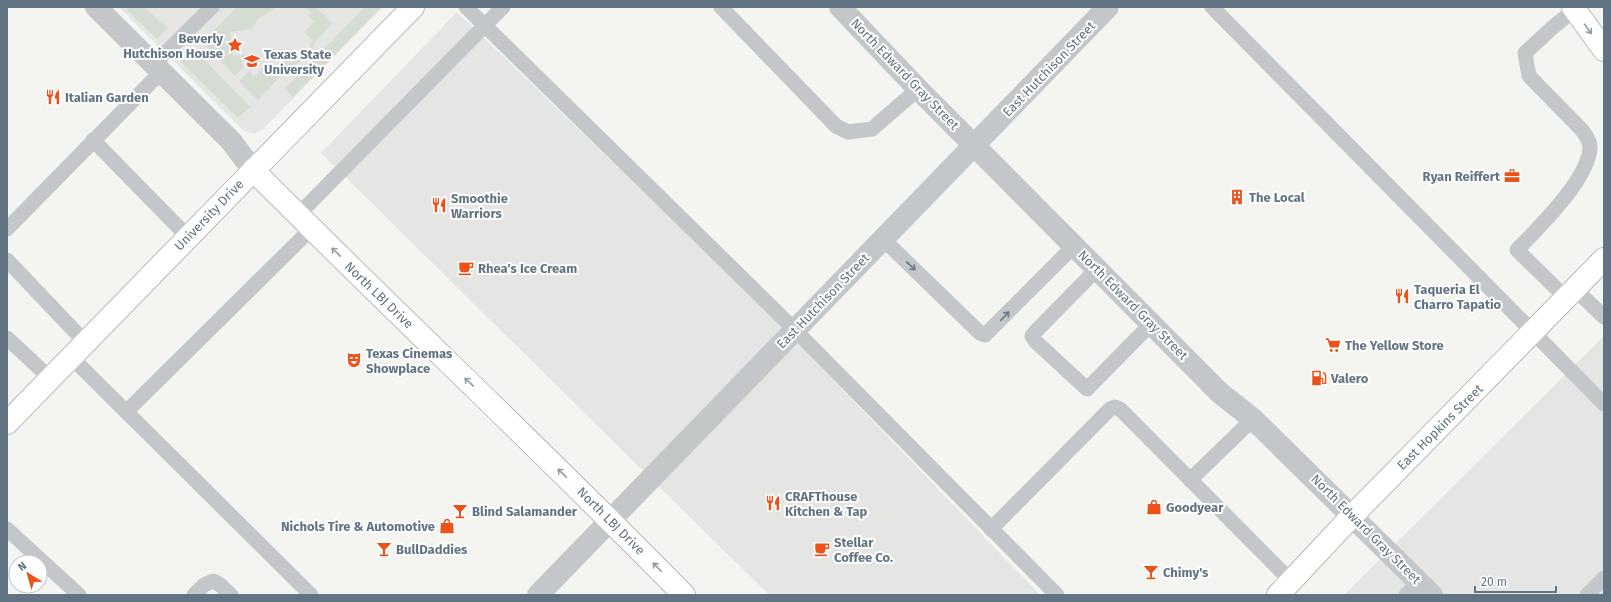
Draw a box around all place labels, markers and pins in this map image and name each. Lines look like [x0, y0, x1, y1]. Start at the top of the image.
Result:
place label: Beverly Hutchison House [123, 31, 223, 61]
place icon: Beverly Hutchison House [226, 36, 244, 54]
place label: Texas State University [264, 47, 332, 77]
school or university icon: Texas State University [243, 52, 261, 70]
restaurant icon: Italian Garden [44, 88, 62, 106]
place label: Italian Garden [65, 90, 149, 105]
office icon: Ryan Reiffert [1503, 167, 1521, 185]
place label: Ryan Reiffert [1423, 169, 1501, 184]
building icon: The Local [1228, 188, 1246, 206]
place label: The Local [1249, 190, 1305, 205]
place label: Smoothie Warriors [451, 191, 508, 221]
restaurant icon: Smoothie Warriors [430, 196, 448, 214]
cafe icon: Rhea's Ice Cream [457, 259, 475, 277]
place label: Rhea's Ice Cream [478, 261, 577, 276]
place label: Taqueria El Charro Tapatio [1414, 282, 1502, 312]
restaurant icon: Taqueria El Charro Tapatio [1393, 287, 1411, 305]
supermarket icon: The Yellow Store [1324, 336, 1342, 354]
place label: The Yellow Store [1345, 338, 1444, 353]
place label: Texas Cinemas Showplace [366, 346, 453, 376]
theatre icon: Texas Cinemas Showplace [345, 351, 363, 369]
fuel station icon: Valero [1310, 369, 1328, 387]
place label: Valero [1330, 371, 1369, 386]
place label: CRAFThouse Kitchen & Tap [785, 489, 868, 519]
restaurant icon: CRAFThouse Kitchen & Tap [764, 494, 782, 512]
shop icon: Goodyear [1145, 498, 1163, 516]
place label: Goodyear [1166, 500, 1224, 515]
bar icon: Blind Salamander [451, 502, 469, 520]
place label: Blind Salamander [472, 504, 578, 519]
shop icon: Nichols Tire & Automotive [438, 517, 456, 535]
place label: Nichols Tire & Automotive [281, 519, 435, 534]
place label: Stellar Coffee Co. [834, 535, 893, 565]
bar icon: BullDaddies [375, 540, 393, 558]
cafe icon: Stellar Coffee Co. [813, 540, 831, 558]
place label: BullDaddies [396, 542, 468, 557]
bar icon: Chimy's [1142, 563, 1160, 581]
place label: Chimy's [1163, 565, 1209, 580]

